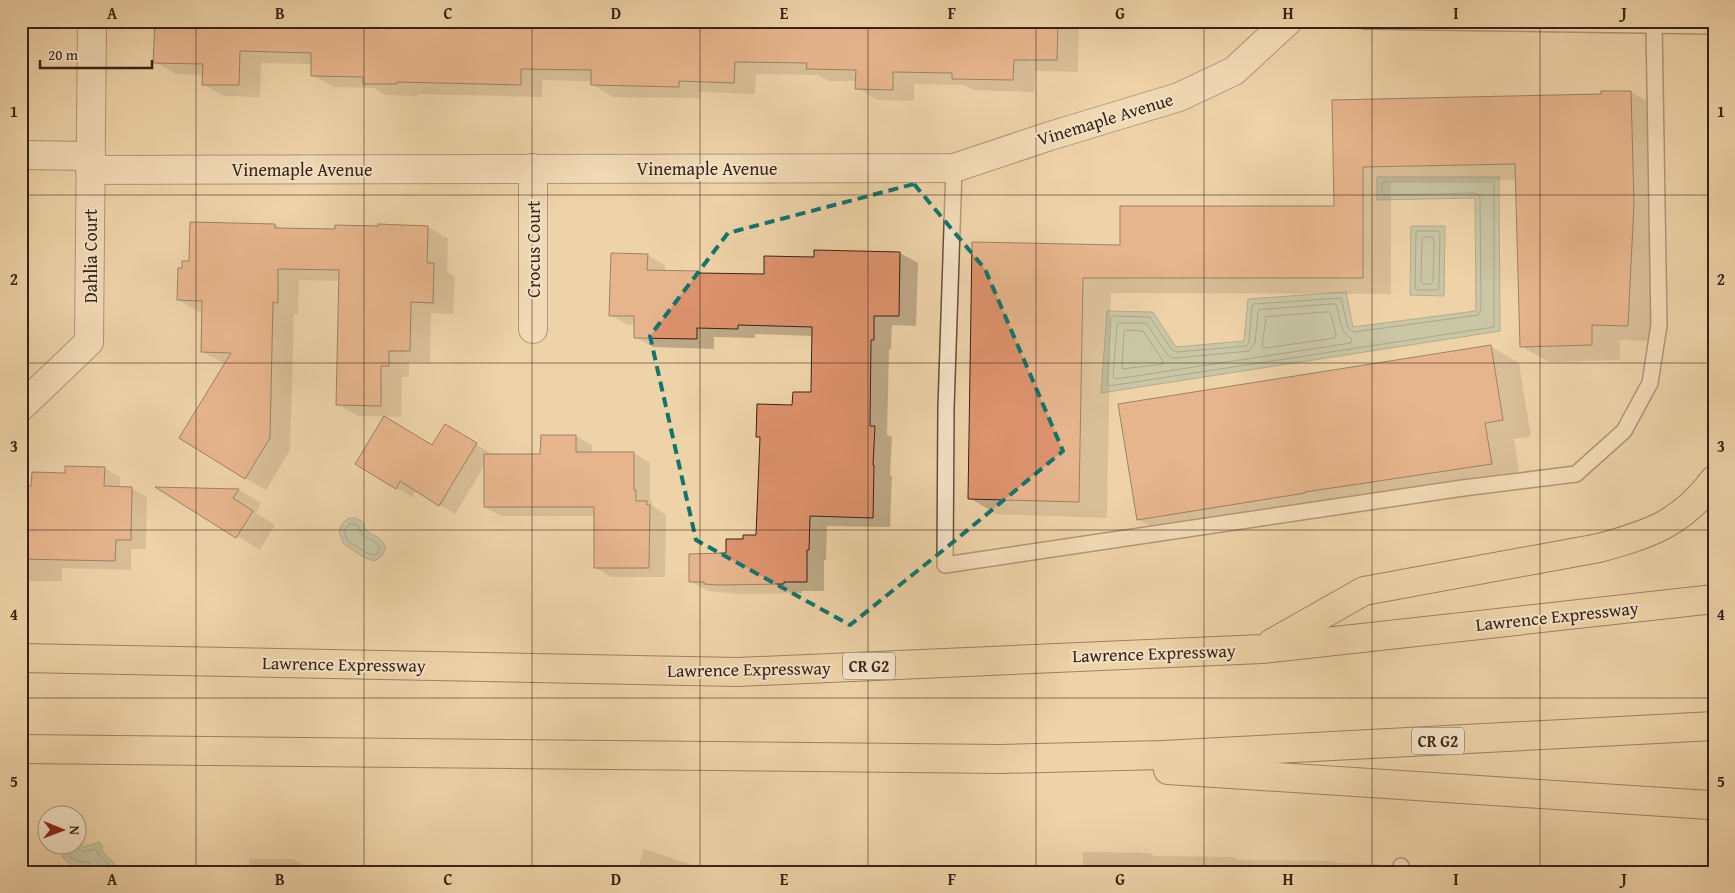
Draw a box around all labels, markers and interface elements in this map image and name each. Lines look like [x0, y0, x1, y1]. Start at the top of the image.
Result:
text: A [107, 1, 118, 25]
text: B [275, 1, 285, 25]
text: C [443, 1, 453, 25]
text: D [611, 1, 621, 25]
text: E [780, 1, 789, 25]
text: F [948, 1, 956, 25]
text: G [1115, 1, 1125, 25]
text: H [1282, 1, 1294, 25]
text: I [1453, 1, 1459, 25]
text: J [1618, 1, 1627, 25]
scale bar [40, 38, 152, 70]
text: 20 m [48, 44, 79, 65]
street label: Vinemaple Avenue [1034, 85, 1176, 153]
text: 1 [10, 99, 18, 123]
text: 1 [1717, 99, 1725, 123]
street label: Vinemaple Avenue [636, 155, 778, 182]
street label: Vinemaple Avenue [231, 156, 373, 183]
street label: Crocus Court [520, 200, 547, 298]
street label: Dahlia Court [77, 208, 104, 303]
text: 2 [10, 267, 18, 291]
text: 2 [1717, 267, 1725, 291]
text: 3 [10, 434, 18, 458]
text: 3 [1717, 434, 1725, 458]
street label: Lawrence Expressway [1474, 594, 1640, 638]
text: 4 [10, 602, 18, 626]
text: 4 [1717, 602, 1725, 626]
street label: Lawrence Expressway [1072, 637, 1236, 669]
street label: Lawrence Expressway [262, 649, 426, 679]
road number: CR G2 [843, 652, 895, 679]
street label: Lawrence Expressway [667, 654, 831, 684]
road number: CR G2 [1412, 728, 1464, 754]
text: 5 [10, 769, 18, 793]
text: 5 [1717, 769, 1725, 793]
north arrow [38, 806, 88, 856]
text: N [65, 825, 85, 836]
text: A [107, 867, 118, 891]
text: B [275, 867, 285, 891]
text: C [443, 867, 453, 891]
text: D [611, 867, 621, 891]
text: E [780, 867, 789, 891]
text: F [948, 867, 956, 891]
text: G [1115, 867, 1125, 891]
text: H [1282, 867, 1294, 891]
text: I [1453, 867, 1459, 891]
text: J [1618, 867, 1627, 891]

